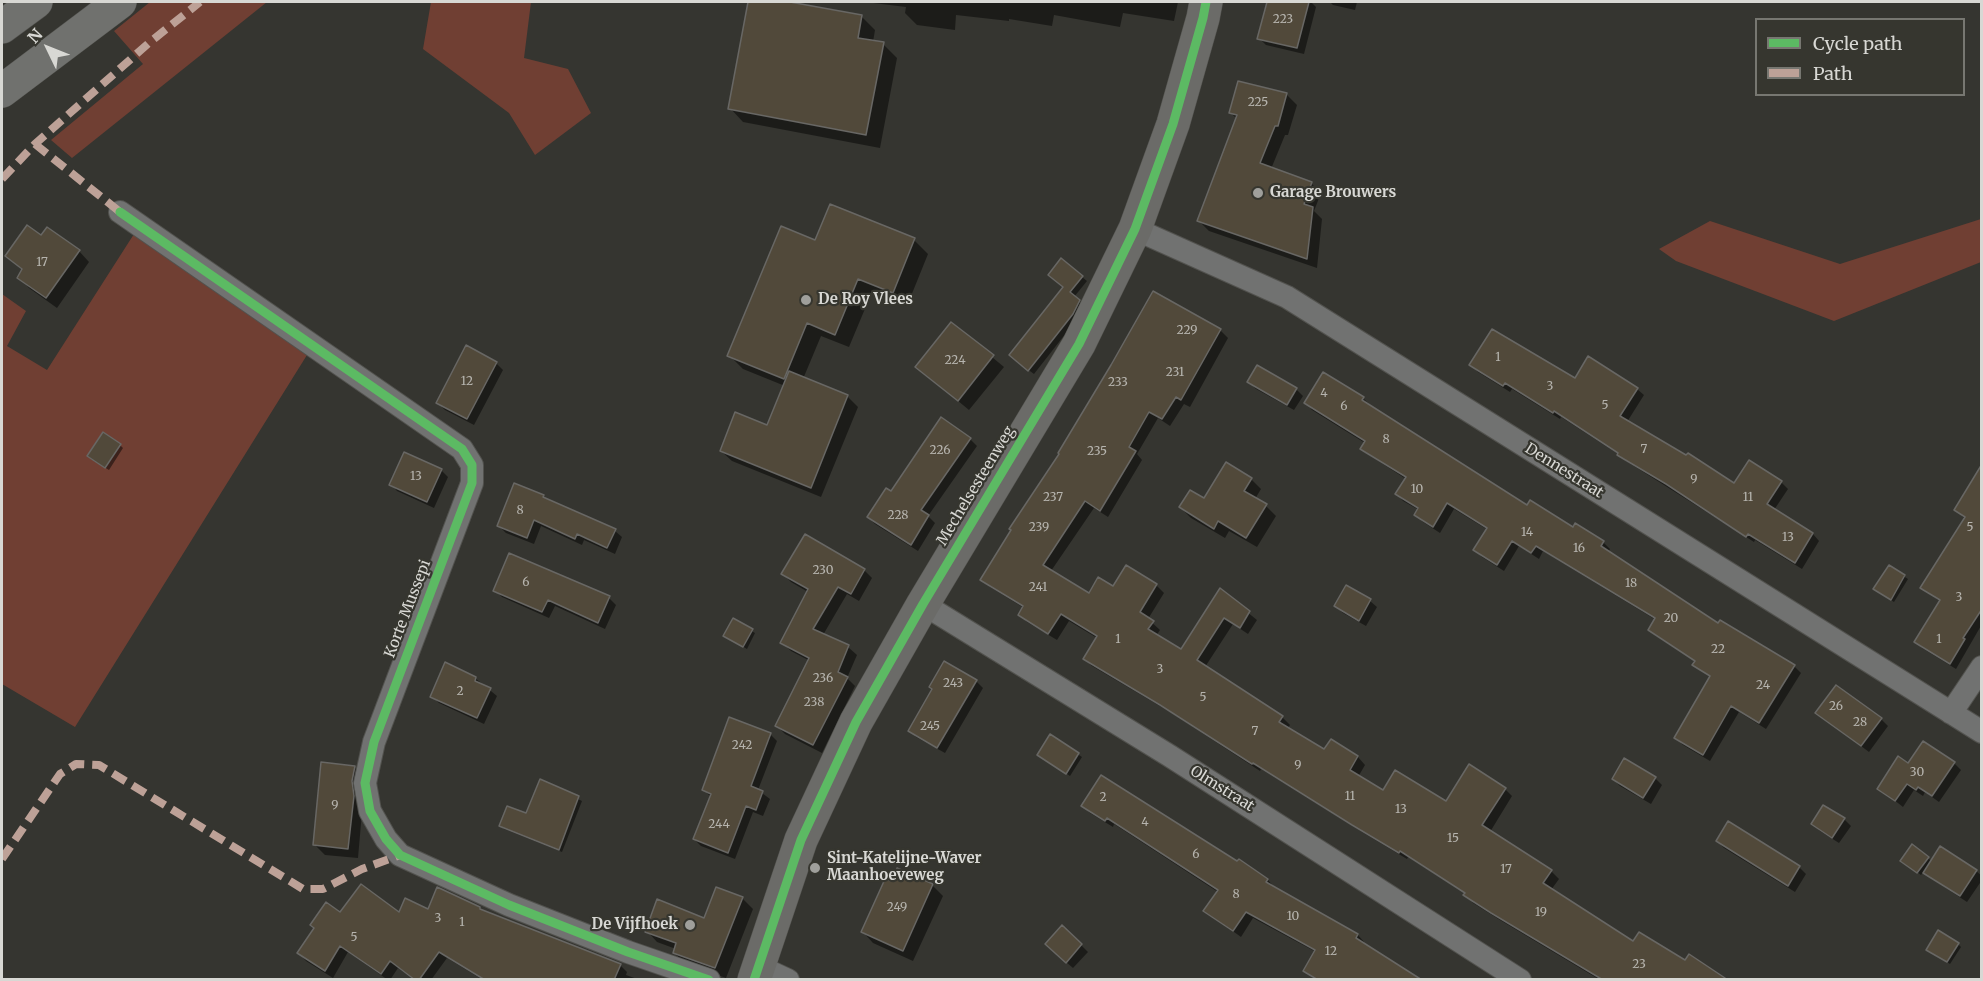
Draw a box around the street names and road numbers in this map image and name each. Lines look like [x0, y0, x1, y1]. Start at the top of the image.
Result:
street label: Mechelsesteenweg [933, 423, 1019, 549]
street label: Dennestraat [1521, 440, 1607, 502]
street label: Korte Mussepi [381, 558, 435, 660]
street label: Olmstraat [1187, 762, 1257, 816]

